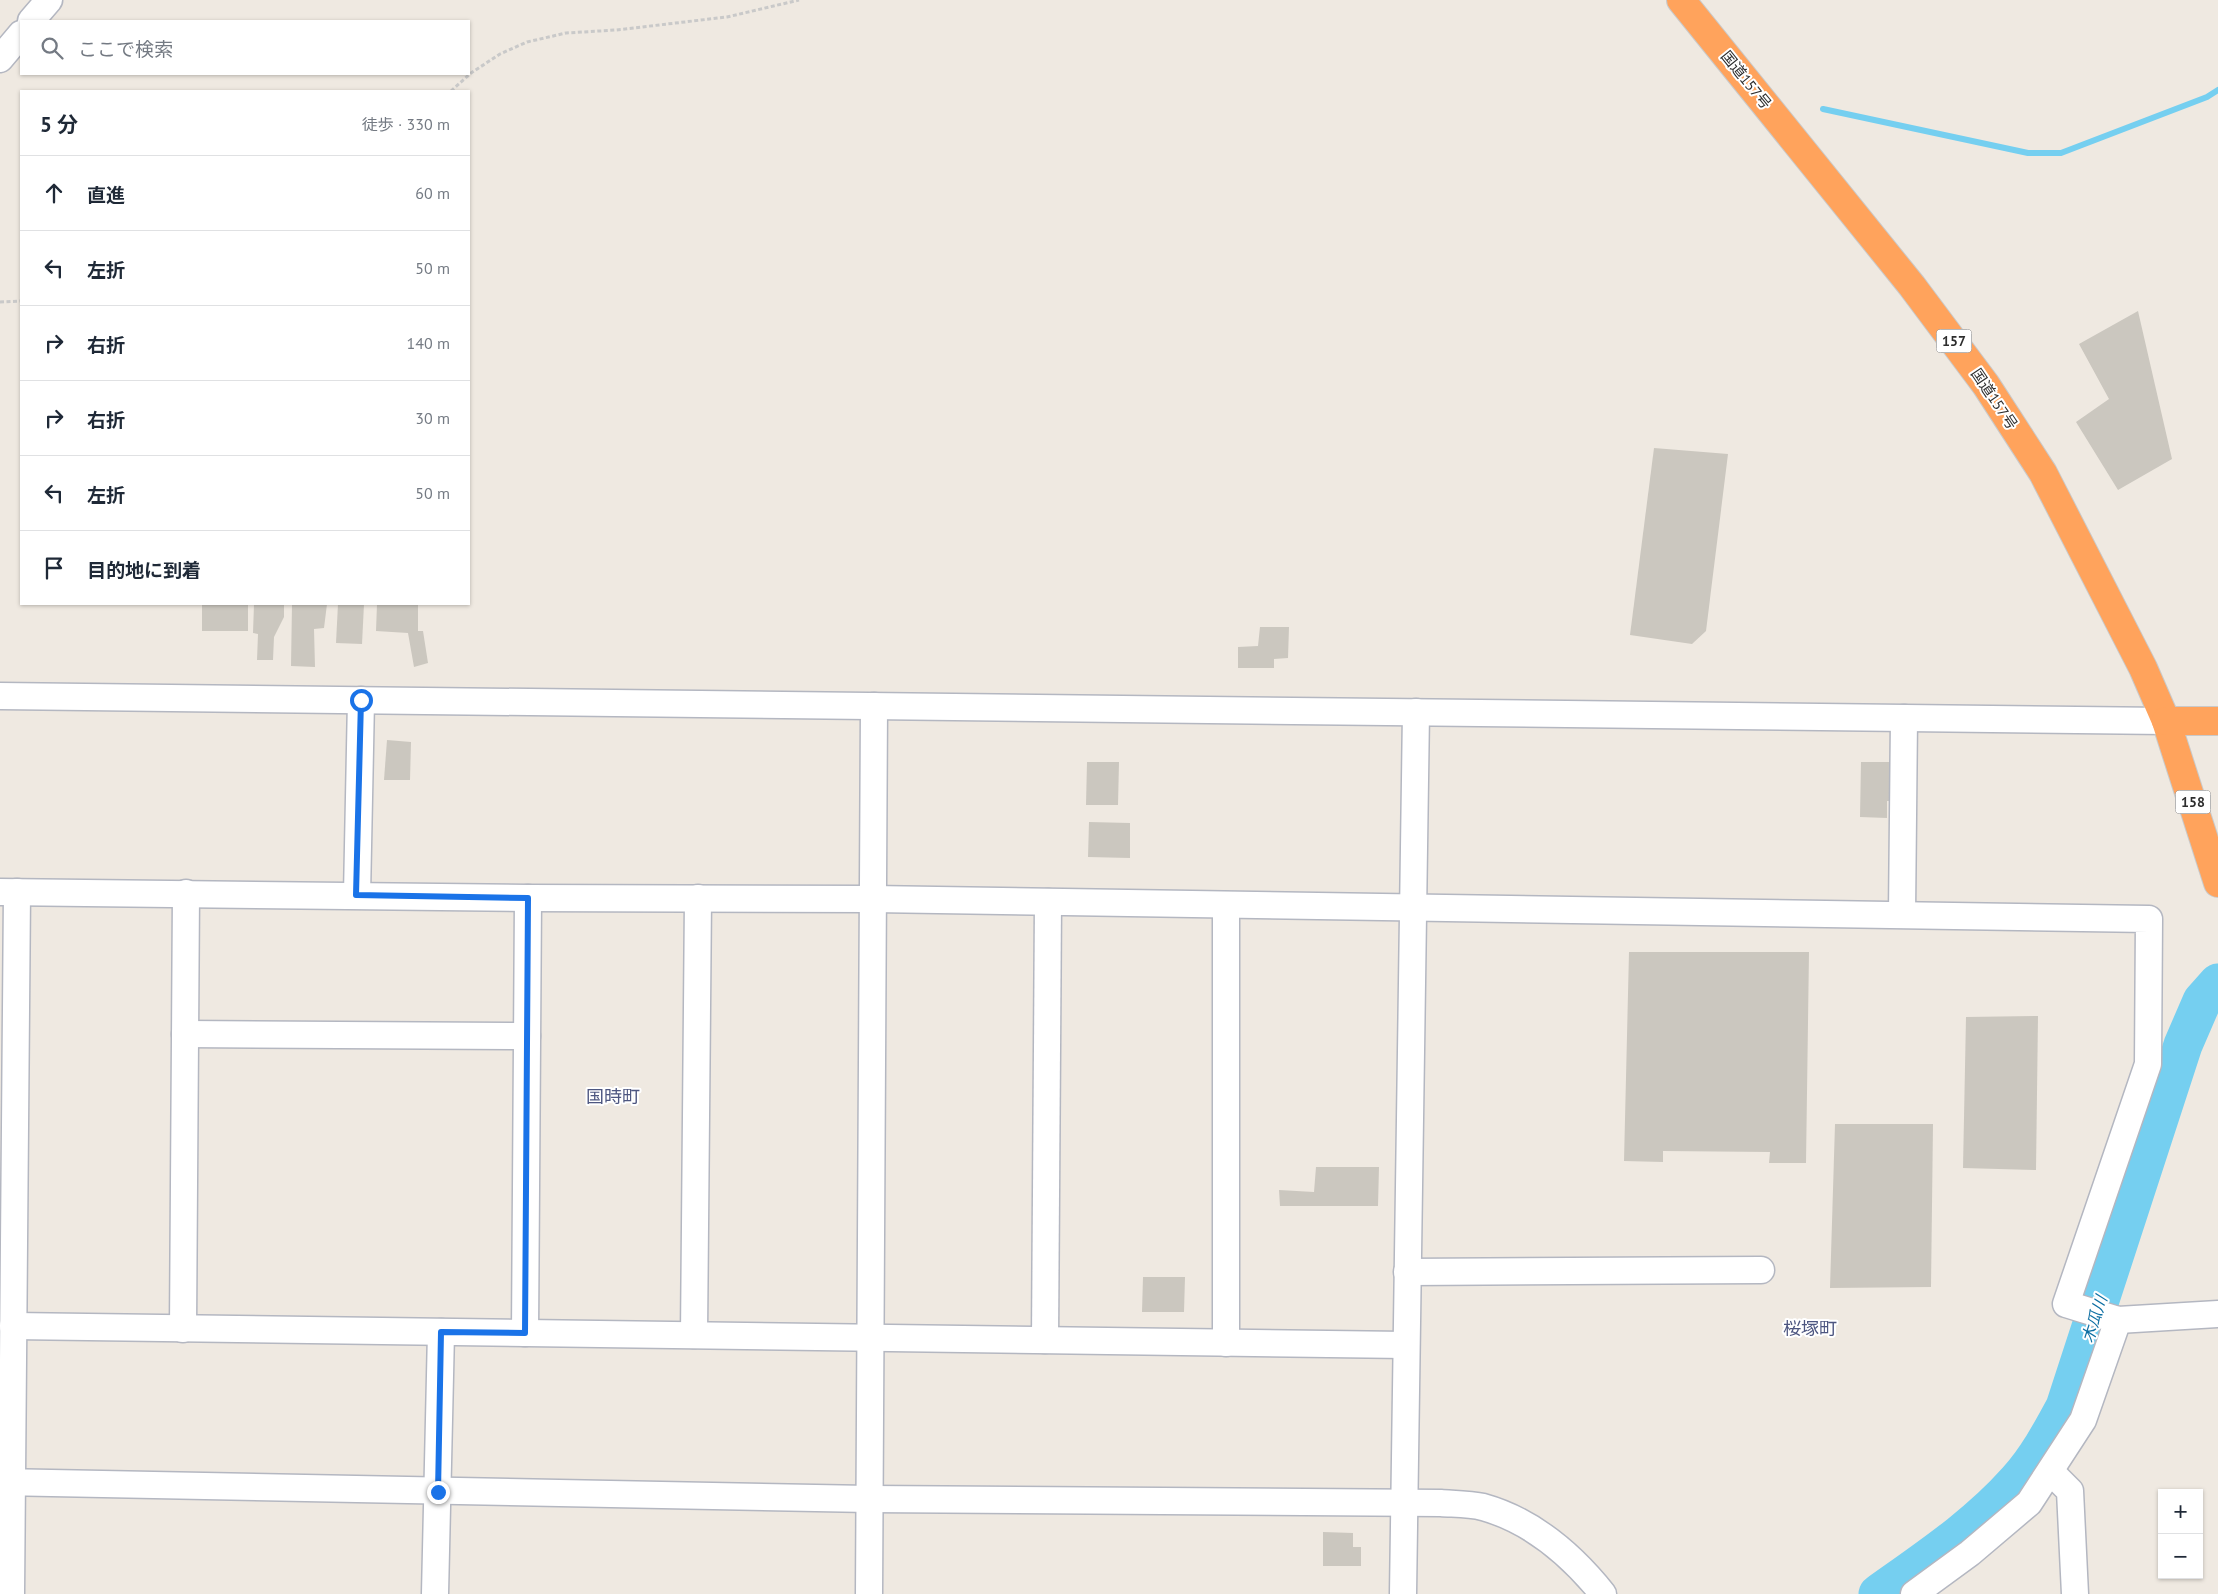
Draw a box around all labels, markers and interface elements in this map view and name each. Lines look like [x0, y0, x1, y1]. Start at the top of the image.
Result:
search box [20, 20, 470, 75]
icon: search [38, 34, 66, 62]
text: ここで検索 [78, 37, 173, 61]
street label: 国道157号 [1717, 47, 1776, 113]
text: 5 分 [40, 111, 78, 138]
text: 徒歩 · 330 m [362, 114, 450, 134]
icon: ahead [40, 179, 68, 207]
text: 直進 [87, 183, 125, 207]
text: 60 m [415, 183, 450, 203]
icon: left [40, 254, 68, 282]
text: 左折 [87, 258, 125, 282]
text: 50 m [415, 258, 450, 278]
icon: right [40, 329, 68, 357]
road number: 157 [1936, 330, 1972, 352]
text: 右折 [87, 333, 125, 357]
text: 140 m [407, 333, 450, 353]
street label: 国道157号 [1967, 365, 2022, 433]
icon: right [40, 404, 68, 432]
text: 右折 [87, 408, 125, 432]
text: 30 m [415, 408, 450, 428]
icon: left [40, 479, 68, 507]
text: 左折 [87, 483, 125, 507]
text: 50 m [415, 483, 450, 503]
icon: arrive [40, 554, 68, 582]
text: 目的地に到着 [87, 558, 201, 582]
route start [350, 689, 373, 712]
road number: 158 [2176, 790, 2210, 814]
district label: 国時町 [586, 1085, 640, 1108]
water label: 木瓜川 [2077, 1291, 2112, 1345]
district label: 桜塚町 [1783, 1317, 1837, 1340]
route end [427, 1481, 450, 1504]
map controls [2158, 1489, 2203, 1579]
button: + [2158, 1489, 2203, 1534]
button: − [2158, 1534, 2203, 1579]

